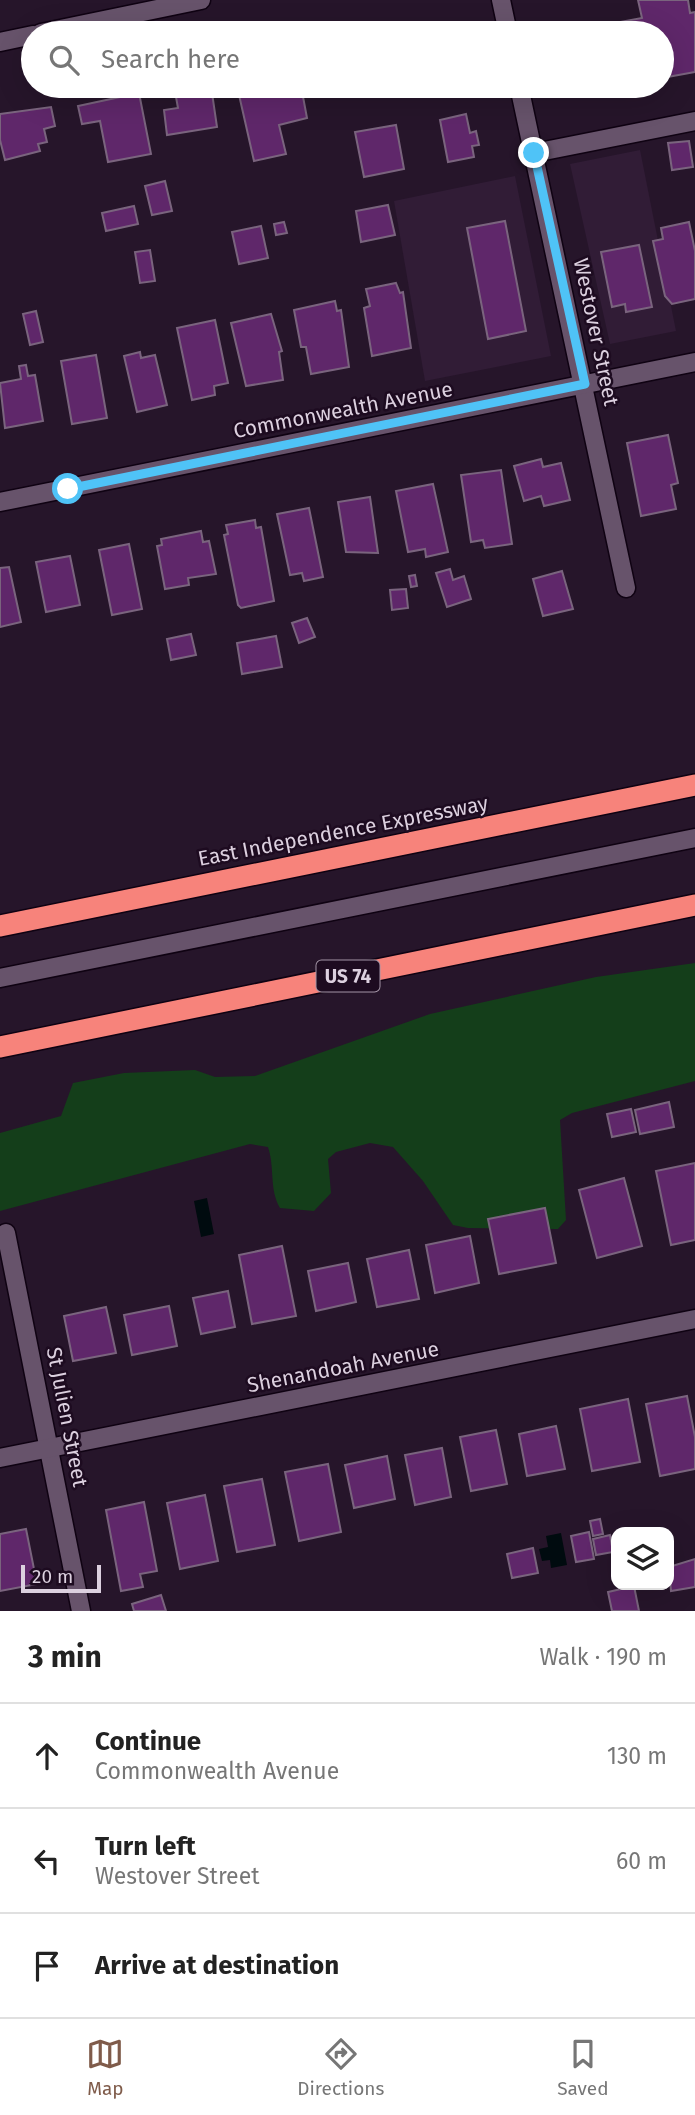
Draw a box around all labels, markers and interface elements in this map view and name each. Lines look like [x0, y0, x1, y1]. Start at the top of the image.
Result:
search box [21, 21, 674, 98]
icon: search [45, 41, 83, 79]
text: Search here [101, 44, 240, 75]
route end [518, 137, 549, 168]
street label: Westover Street [568, 256, 624, 409]
street label: Commonwealth Avenue [231, 376, 455, 444]
route start [52, 473, 83, 504]
street label: East Independence Expressway [196, 790, 491, 872]
road number: US 74 [316, 960, 380, 992]
street label: Shenandoah Avenue [245, 1336, 441, 1398]
street label: St Julien Street [41, 1345, 93, 1489]
map controls [611, 1527, 674, 1590]
button: layers [611, 1527, 674, 1590]
scale bar [21, 1562, 102, 1594]
text: 20 m [32, 1565, 73, 1588]
text: 3 min [28, 1639, 102, 1675]
text: Walk · 190 m [540, 1643, 667, 1671]
text: Continue [95, 1726, 201, 1757]
icon: ahead [28, 1737, 66, 1775]
text: 130 m [607, 1742, 667, 1770]
text: Commonwealth Avenue [95, 1757, 339, 1785]
text: Turn left [95, 1831, 196, 1862]
icon: left [28, 1842, 66, 1880]
text: 60 m [616, 1847, 667, 1875]
text: Westover Street [95, 1862, 259, 1890]
icon: arrive [28, 1947, 66, 1985]
text: Arrive at destination [95, 1950, 339, 1981]
tab: Map [86, 2035, 124, 2100]
tab: Directions [297, 2035, 384, 2100]
tab: Saved [557, 2035, 609, 2100]

